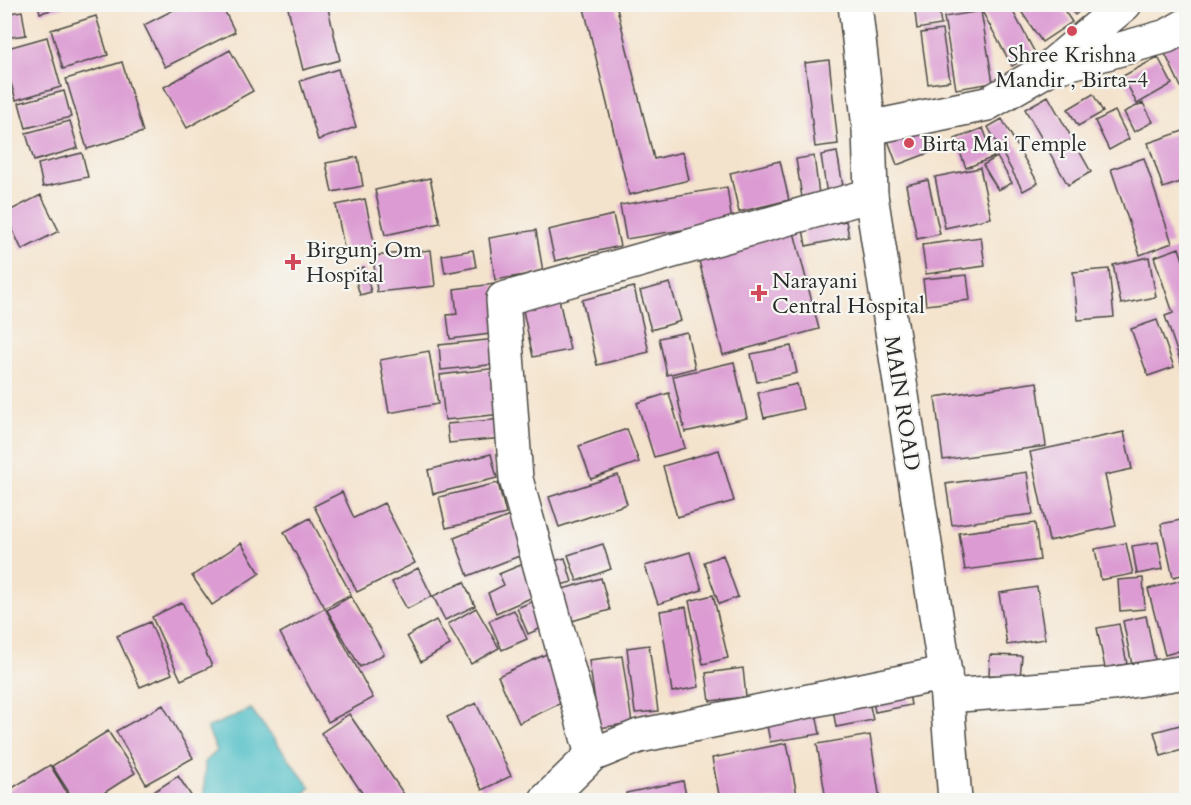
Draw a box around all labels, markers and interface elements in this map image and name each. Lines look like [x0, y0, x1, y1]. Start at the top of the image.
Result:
marker: Shree Krishna Mandir , Birta-4 [1065, 24, 1079, 38]
place label: Shree Krishna Mandir , Birta-4 [996, 40, 1148, 95]
place label: Birta Mai Temple [921, 129, 1087, 159]
marker: Birta Mai Temple [902, 136, 916, 150]
place label: Birgunj Om Hospital [306, 235, 422, 290]
marker: Birgunj Om Hospital [284, 253, 302, 271]
place label: Narayani Central Hospital [772, 266, 925, 321]
marker: Narayani Central Hospital [750, 284, 768, 302]
street label: MAIN ROAD [877, 333, 927, 473]

